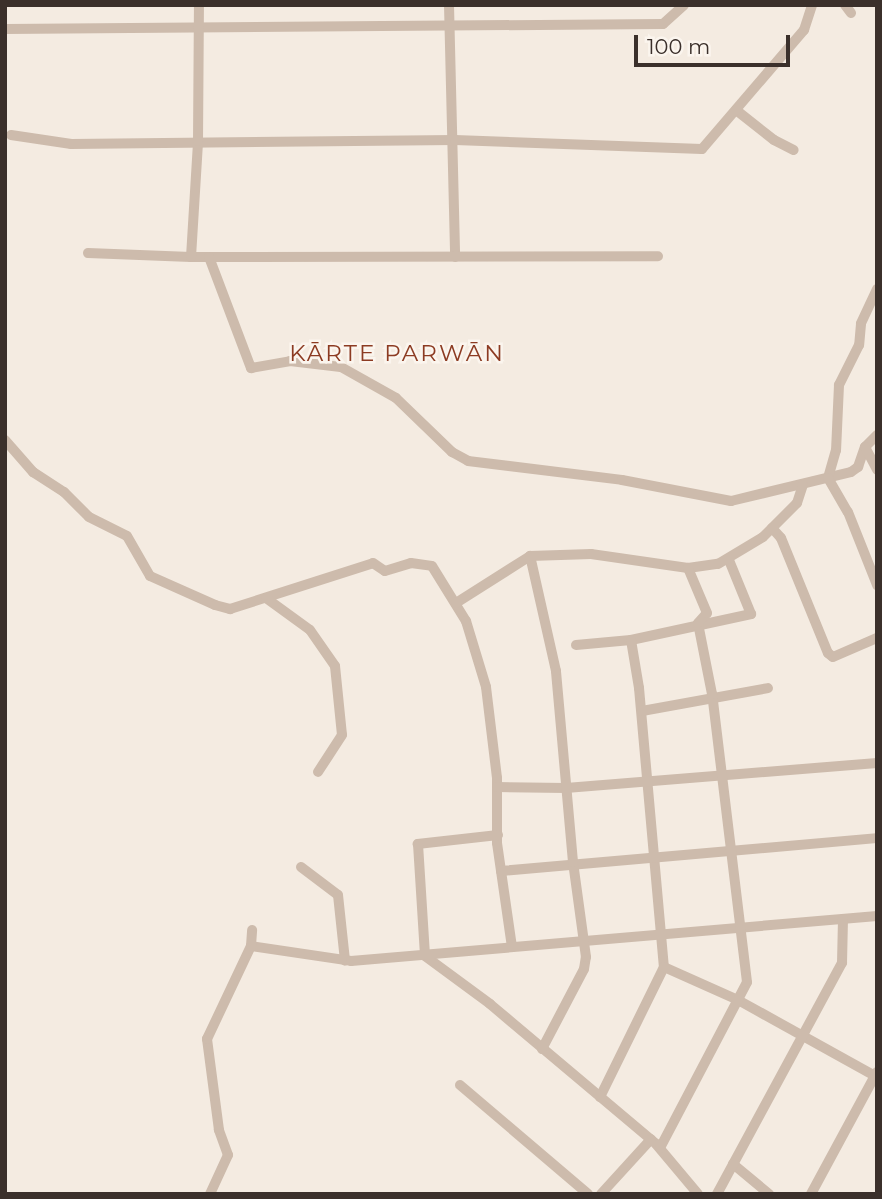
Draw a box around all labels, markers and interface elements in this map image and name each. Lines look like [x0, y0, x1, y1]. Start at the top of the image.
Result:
scale bar [637, 21, 793, 65]
text: 100 m [647, 34, 710, 59]
district label: KĀRTE PARWĀN [291, 339, 503, 367]

